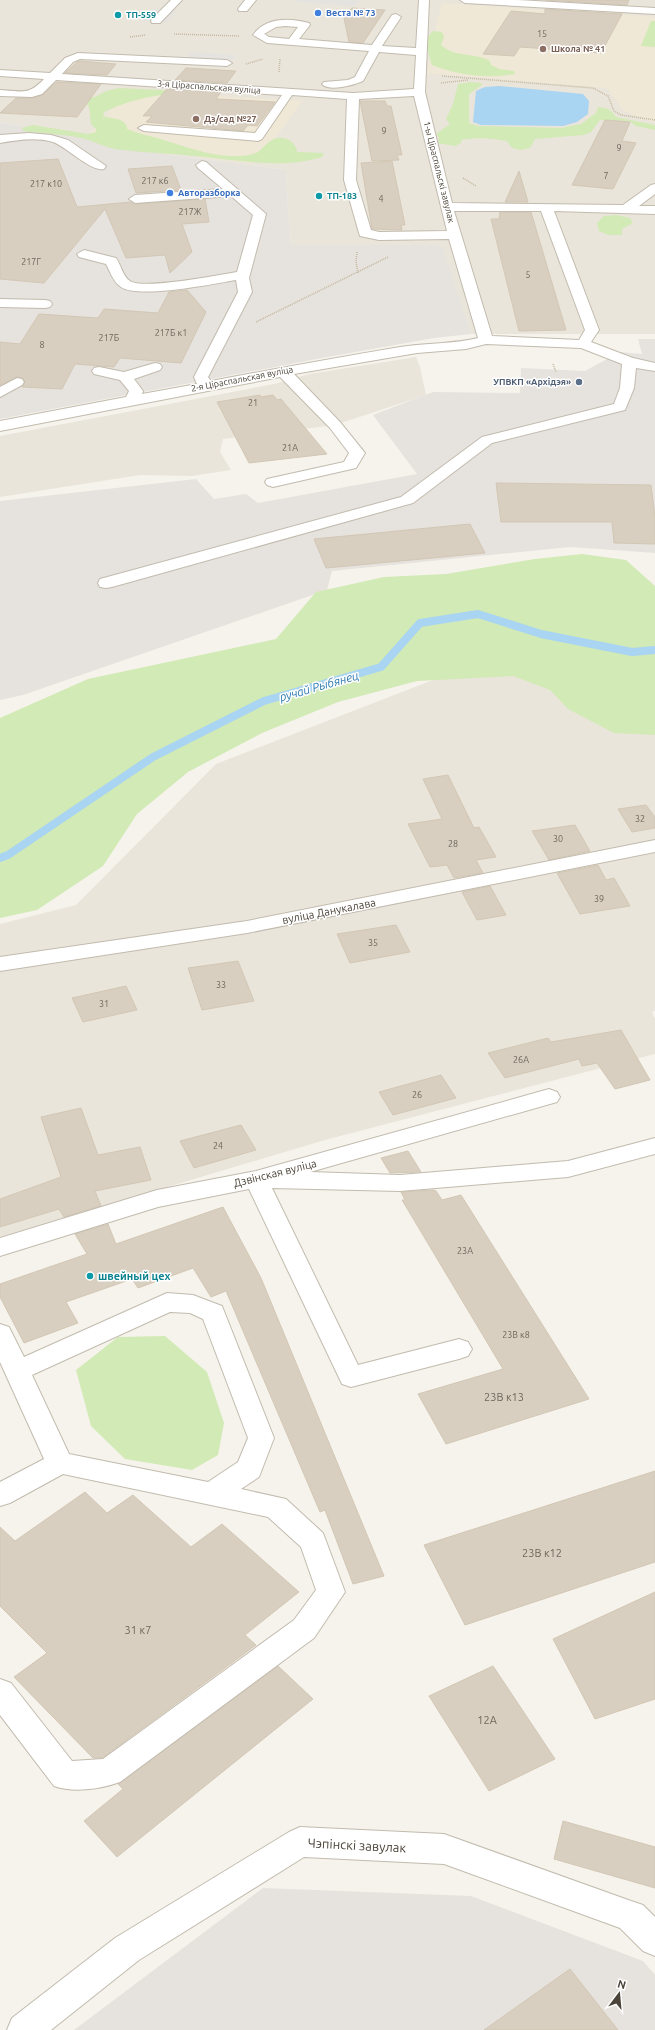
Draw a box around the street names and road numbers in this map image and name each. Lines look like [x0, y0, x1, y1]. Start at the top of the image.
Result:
street label: 3-я Ціраспальская вуліца [157, 78, 261, 96]
street label: 1-ы Ціраспальскі завулак [422, 120, 457, 224]
street label: 2-я Ціраспальская вуліца [190, 364, 294, 394]
street label: вуліца Данукалава [281, 896, 377, 926]
street label: Дзвінская вуліца [232, 1157, 318, 1189]
street label: Чэпінскі завулак [307, 1835, 407, 1855]

